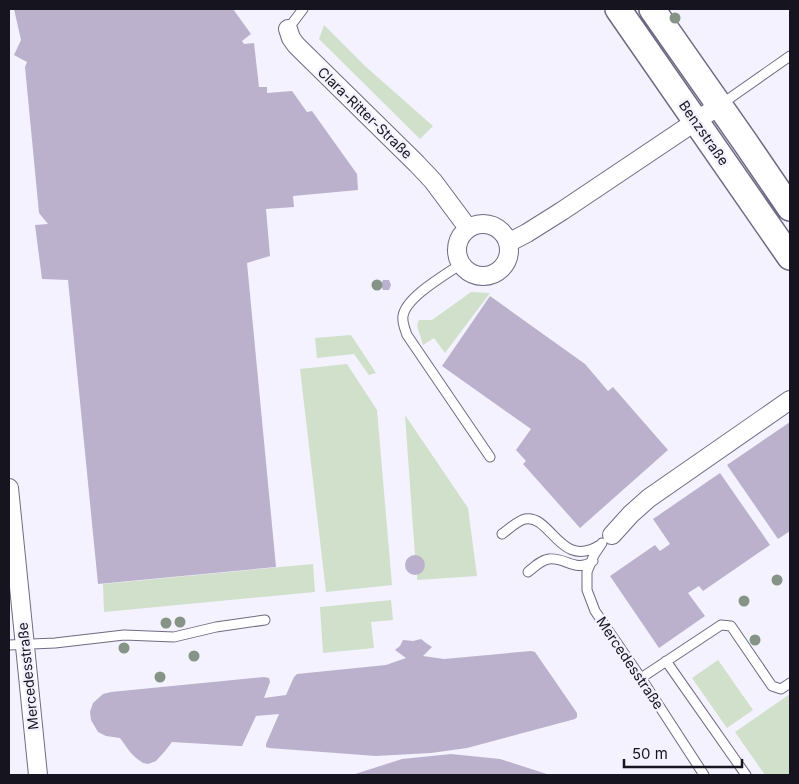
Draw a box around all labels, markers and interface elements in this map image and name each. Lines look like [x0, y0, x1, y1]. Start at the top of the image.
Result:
street label: Clara-Ritter-Straße [315, 63, 416, 162]
street label: Benzstraße [676, 97, 733, 168]
street label: Mercedesstraße [593, 613, 668, 712]
street label: Mercedesstraße [13, 621, 42, 731]
scale bar [624, 736, 742, 768]
text: 50 m [632, 744, 668, 763]

